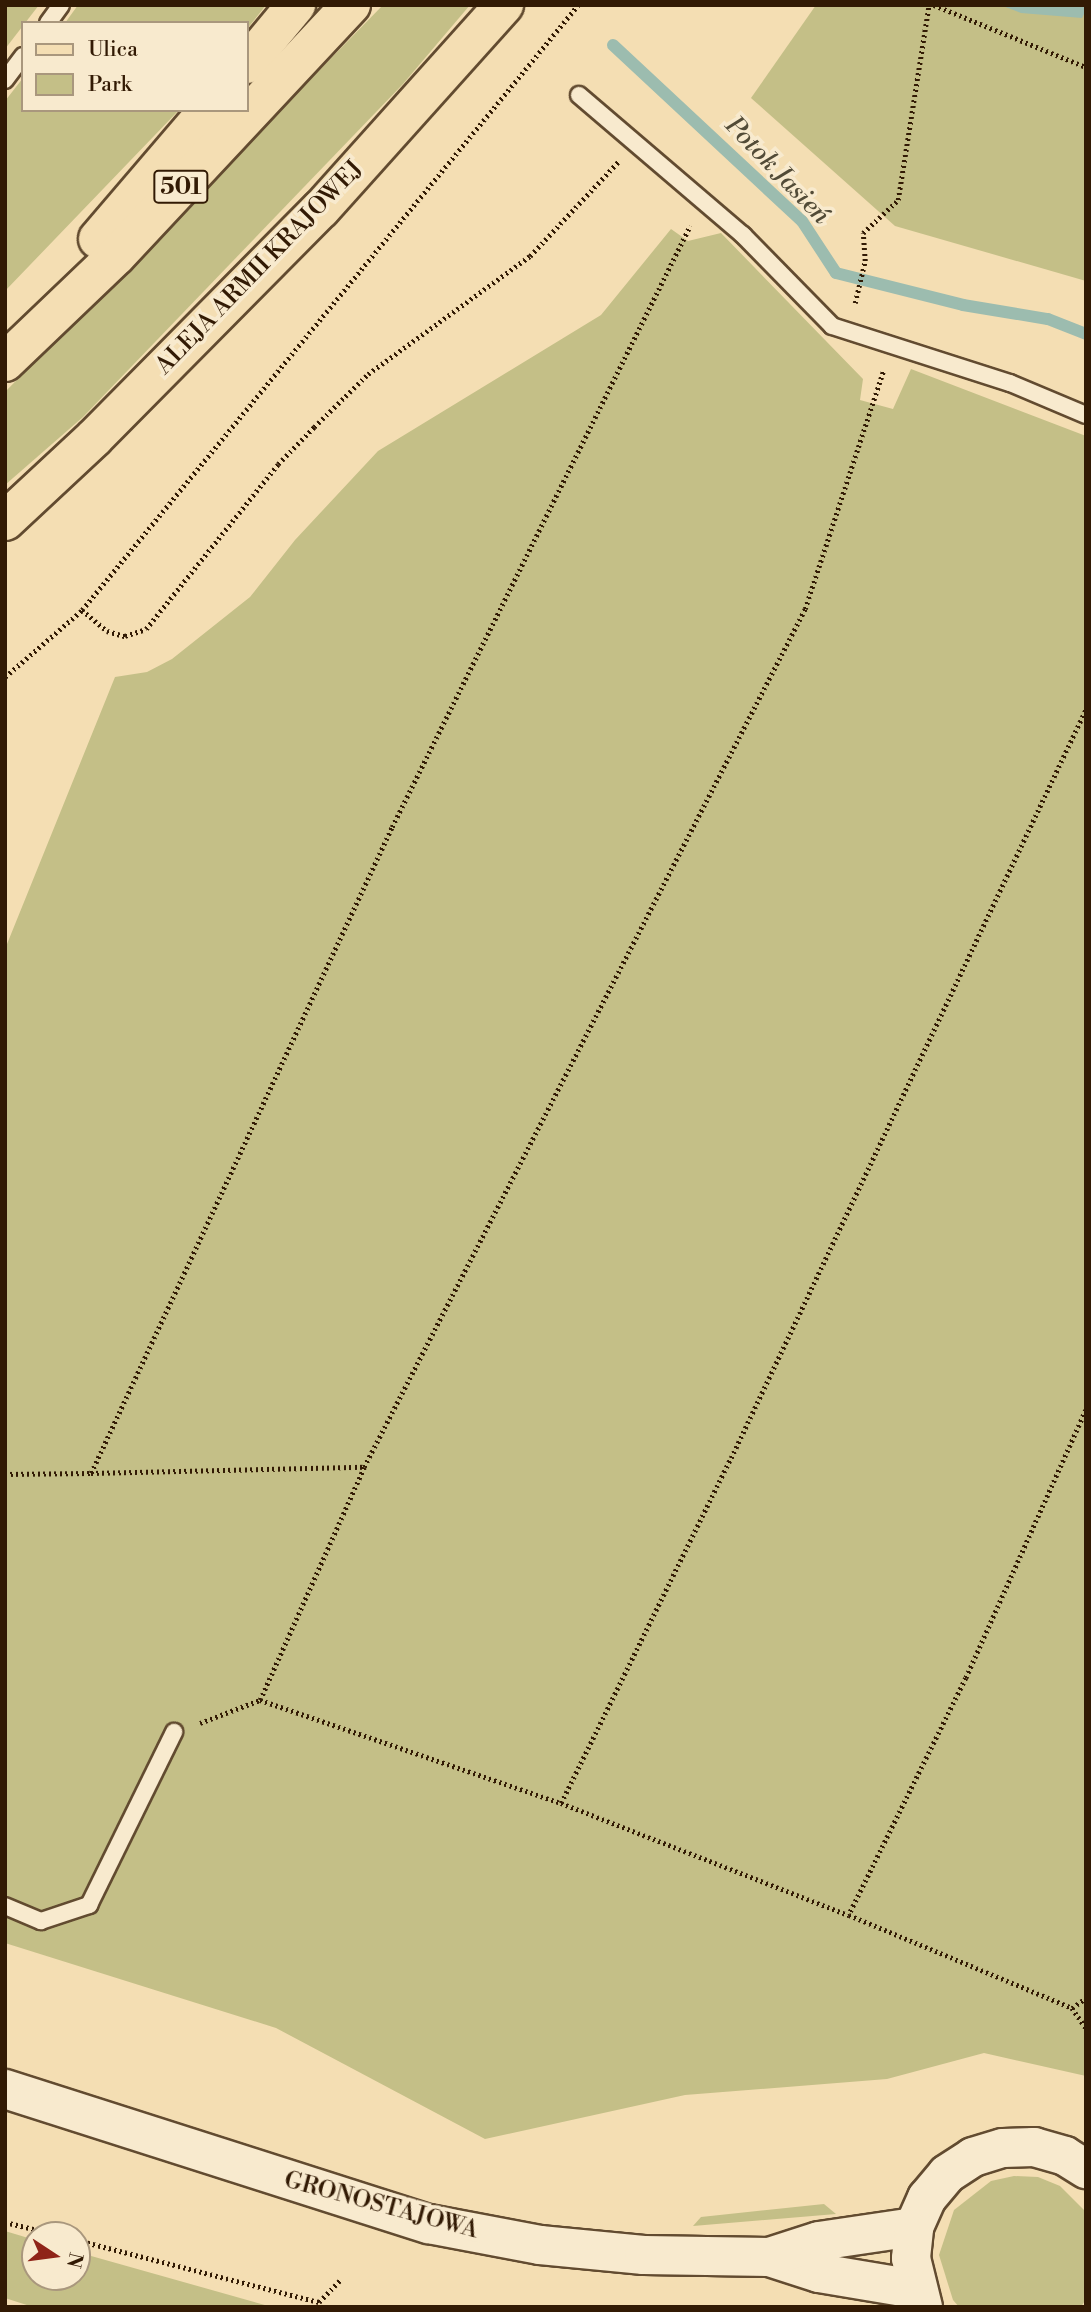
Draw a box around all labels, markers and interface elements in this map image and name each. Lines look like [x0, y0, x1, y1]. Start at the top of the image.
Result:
legend [21, 21, 248, 112]
text: Ulica [88, 37, 138, 63]
text: Park [88, 72, 132, 98]
water label: Potok Jasień [718, 111, 836, 231]
street label: ALEJA ARMII KRAJOWEJ [150, 155, 370, 381]
road number: 501 [153, 168, 209, 206]
street label: GRONOSTAJOWA [281, 2166, 481, 2246]
north arrow [21, 2221, 91, 2291]
text: N [61, 2250, 88, 2270]

